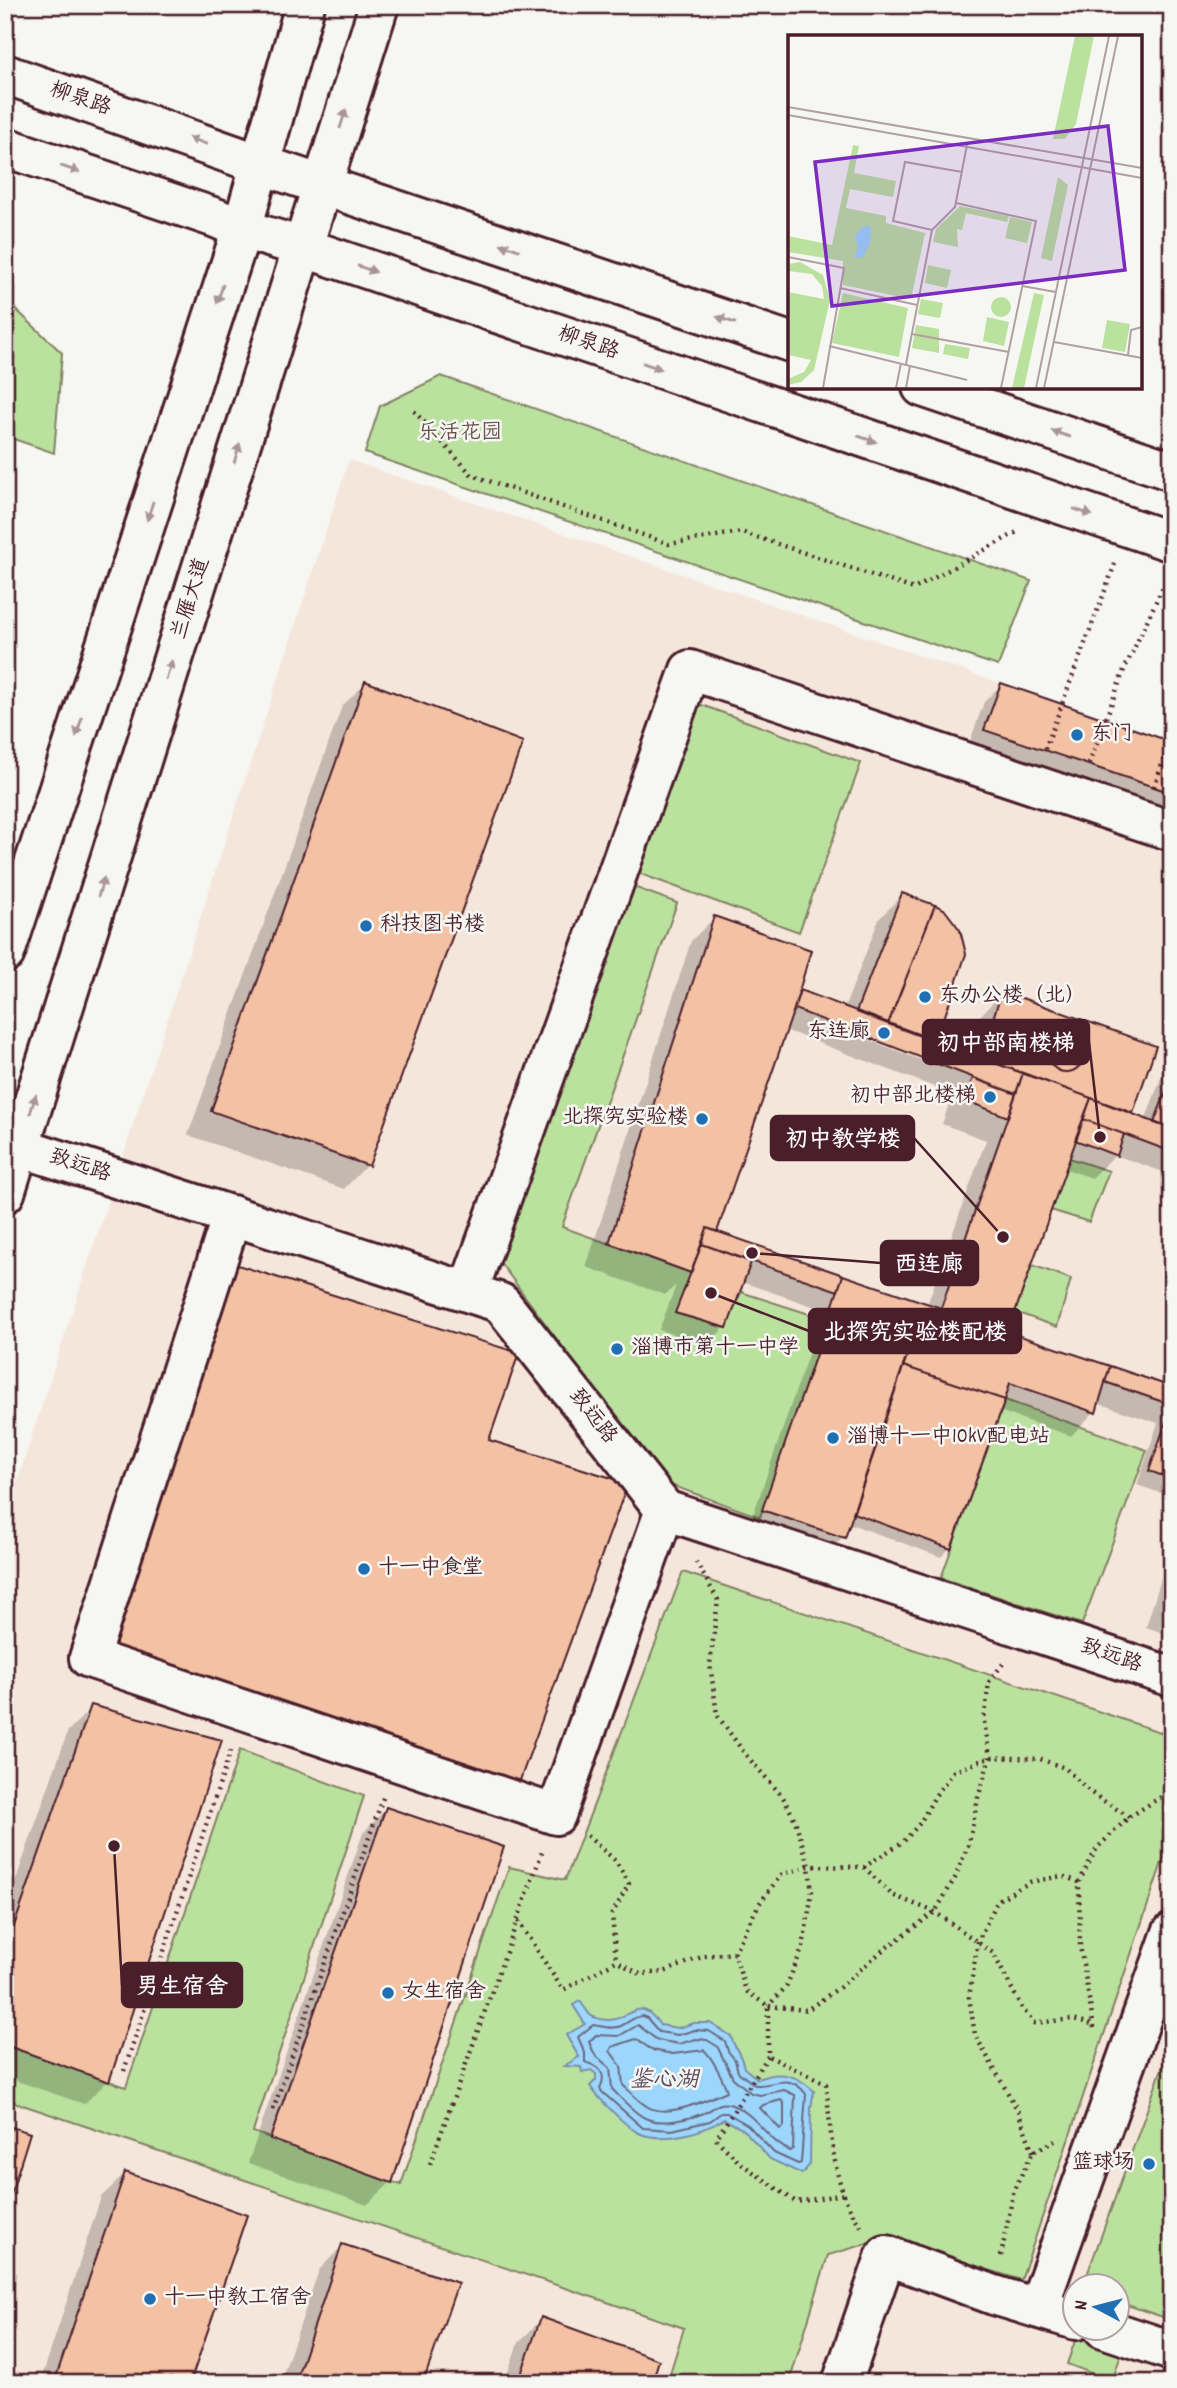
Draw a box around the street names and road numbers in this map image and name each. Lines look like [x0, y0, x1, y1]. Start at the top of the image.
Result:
street label: 柳泉路 [45, 76, 115, 124]
street label: 柳泉路 [553, 320, 623, 368]
street label: 兰雁大道 [165, 554, 219, 644]
street label: 致远路 [45, 1143, 115, 1191]
street label: 致远路 [561, 1383, 623, 1451]
street label: 致远路 [1076, 1633, 1146, 1681]

